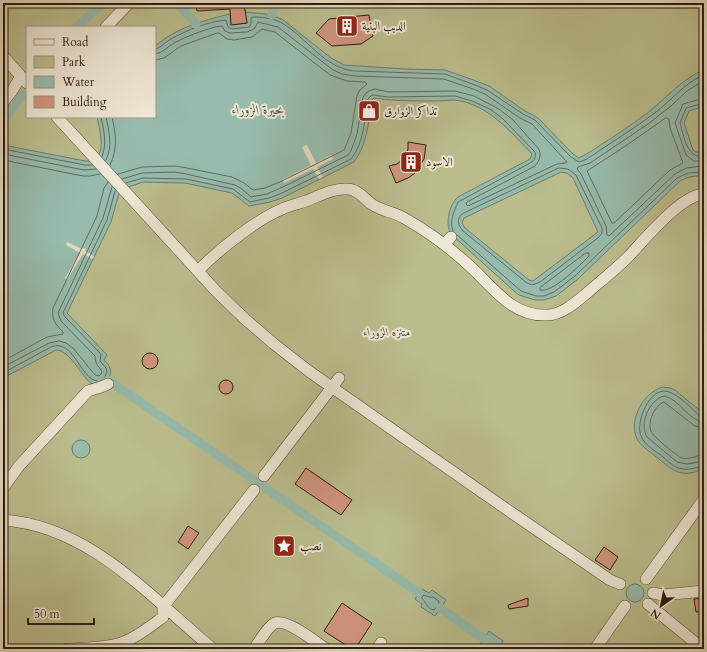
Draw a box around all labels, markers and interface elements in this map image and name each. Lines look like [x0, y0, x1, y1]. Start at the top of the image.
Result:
building icon: الدبب البنية [334, 13, 360, 39]
place label: الدبب البنية [362, 18, 406, 34]
legend [26, 26, 156, 118]
text: Road [62, 34, 89, 50]
text: Park [62, 54, 86, 70]
text: Water [61, 74, 95, 90]
text: Building [62, 94, 107, 110]
shop icon: تذاكر الزوارق [356, 98, 382, 124]
water label: بحيرة الزوراء [232, 101, 285, 119]
place label: تذاكر الزوارق [384, 103, 438, 119]
building icon: الاسود [398, 149, 424, 175]
place label: الاسود [426, 154, 453, 170]
park label: متنزه الزوراء [363, 324, 411, 340]
place icon: نصب [271, 533, 297, 559]
place label: نصب [300, 538, 322, 554]
north arrow [641, 586, 681, 626]
scale bar [28, 600, 94, 626]
text: N [647, 605, 664, 623]
text: 50 m [34, 606, 61, 622]

